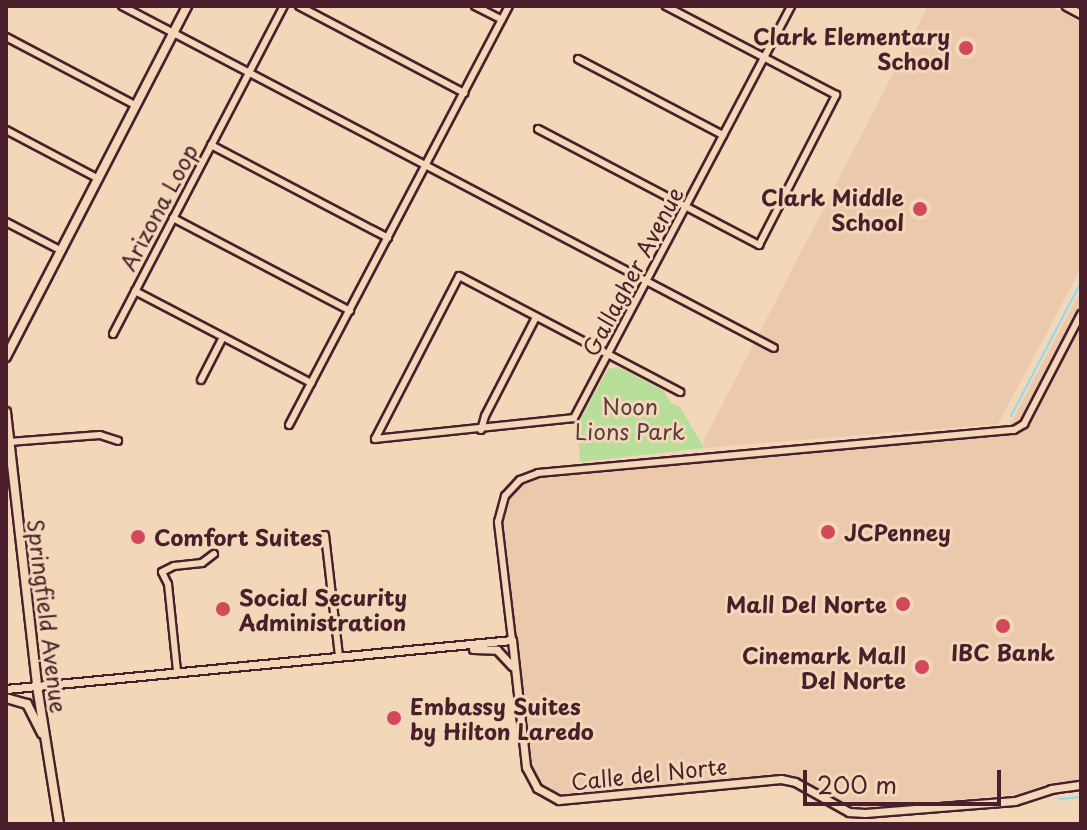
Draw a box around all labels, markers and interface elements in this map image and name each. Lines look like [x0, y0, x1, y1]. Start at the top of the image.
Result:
place label: Clark Elementary School [752, 22, 950, 74]
marker: Clark Elementary School [957, 39, 975, 57]
street label: Arizona Loop [114, 139, 202, 275]
street label: Gallagher Avenue [576, 182, 688, 360]
place label: Clark Middle School [761, 183, 904, 234]
marker: Clark Middle School [911, 200, 929, 218]
park label: Noon Lions Park [575, 392, 685, 444]
street label: Springfield Avenue [23, 517, 73, 715]
place label: JCPenney [844, 519, 951, 545]
marker: JCPenney [819, 523, 837, 541]
place label: Comfort Suites [154, 524, 323, 550]
marker: Comfort Suites [129, 528, 147, 546]
place label: Social Security Administration [239, 583, 408, 634]
place label: Mall Del Norte [726, 591, 887, 617]
marker: Mall Del Norte [894, 595, 912, 613]
marker: Social Security Administration [214, 600, 232, 618]
marker: IBC Bank [994, 617, 1012, 635]
place label: IBC Bank [951, 639, 1055, 665]
place label: Cinemark Mall Del Norte [742, 641, 906, 692]
marker: Cinemark Mall Del Norte [913, 658, 931, 676]
place label: Embassy Suites by Hilton Laredo [410, 692, 594, 744]
marker: Embassy Suites by Hilton Laredo [385, 709, 403, 727]
street label: Calle del Norte [569, 752, 729, 794]
scale bar [807, 754, 1005, 804]
text: 200 m [817, 766, 897, 802]

